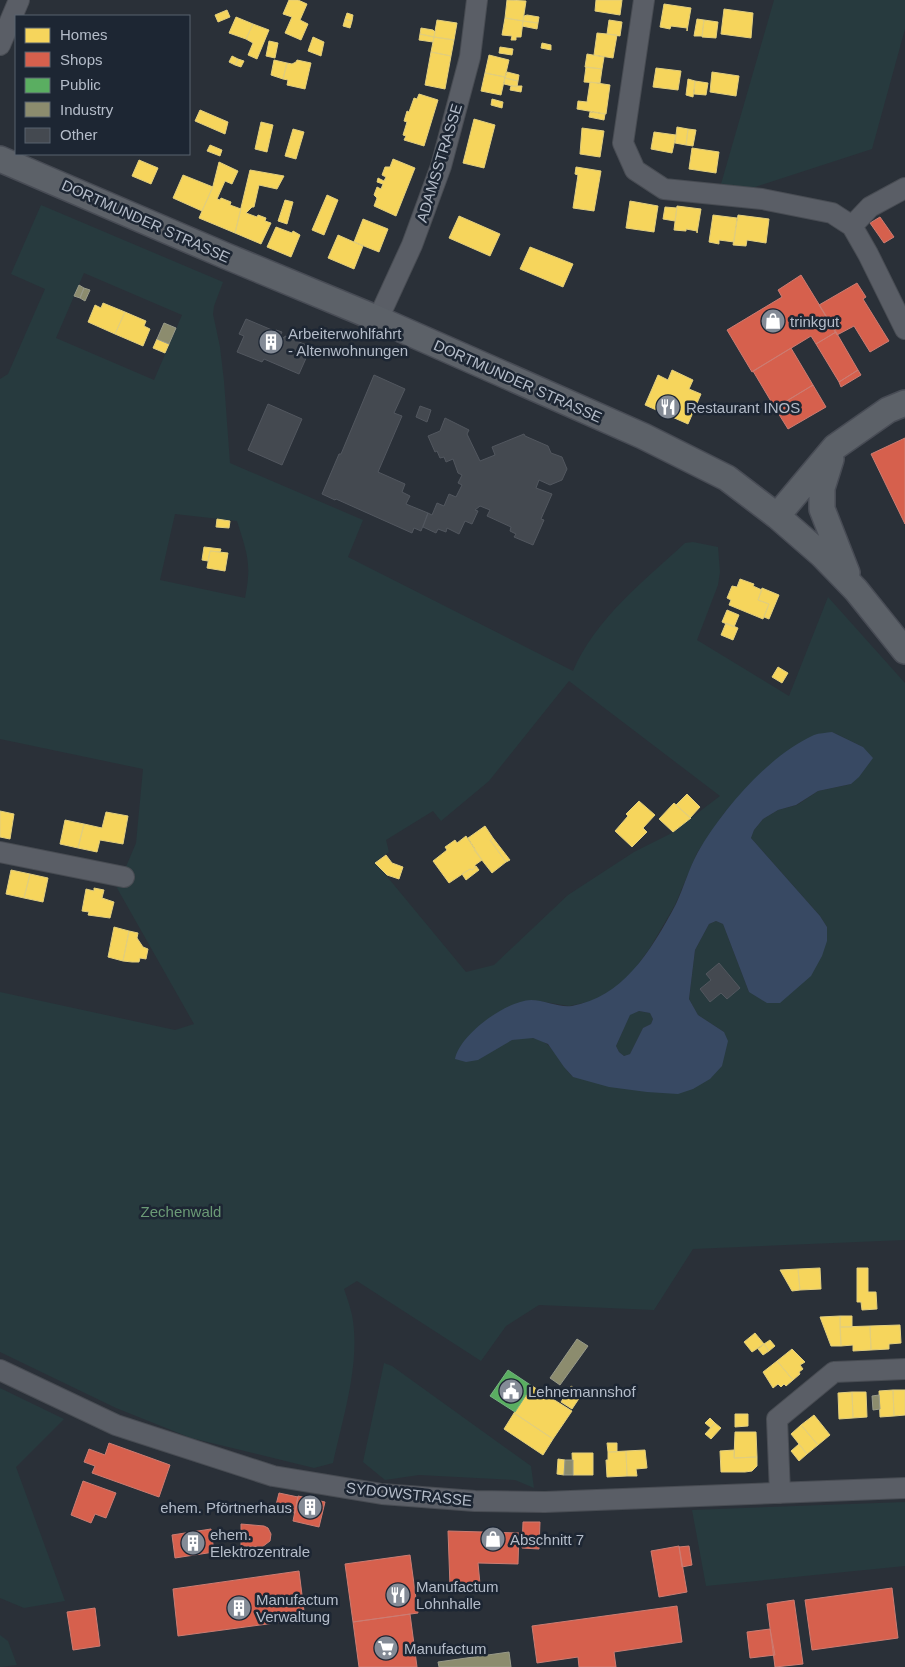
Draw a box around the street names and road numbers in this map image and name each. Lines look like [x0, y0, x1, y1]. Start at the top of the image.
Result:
street label: ADAMSSTRASSE [413, 102, 465, 224]
street label: DORTMUNDER STRASSE [59, 176, 233, 266]
street label: DORTMUNDER STRASSE [431, 336, 605, 426]
street label: SYDOWSTRASSE [345, 1479, 473, 1509]

